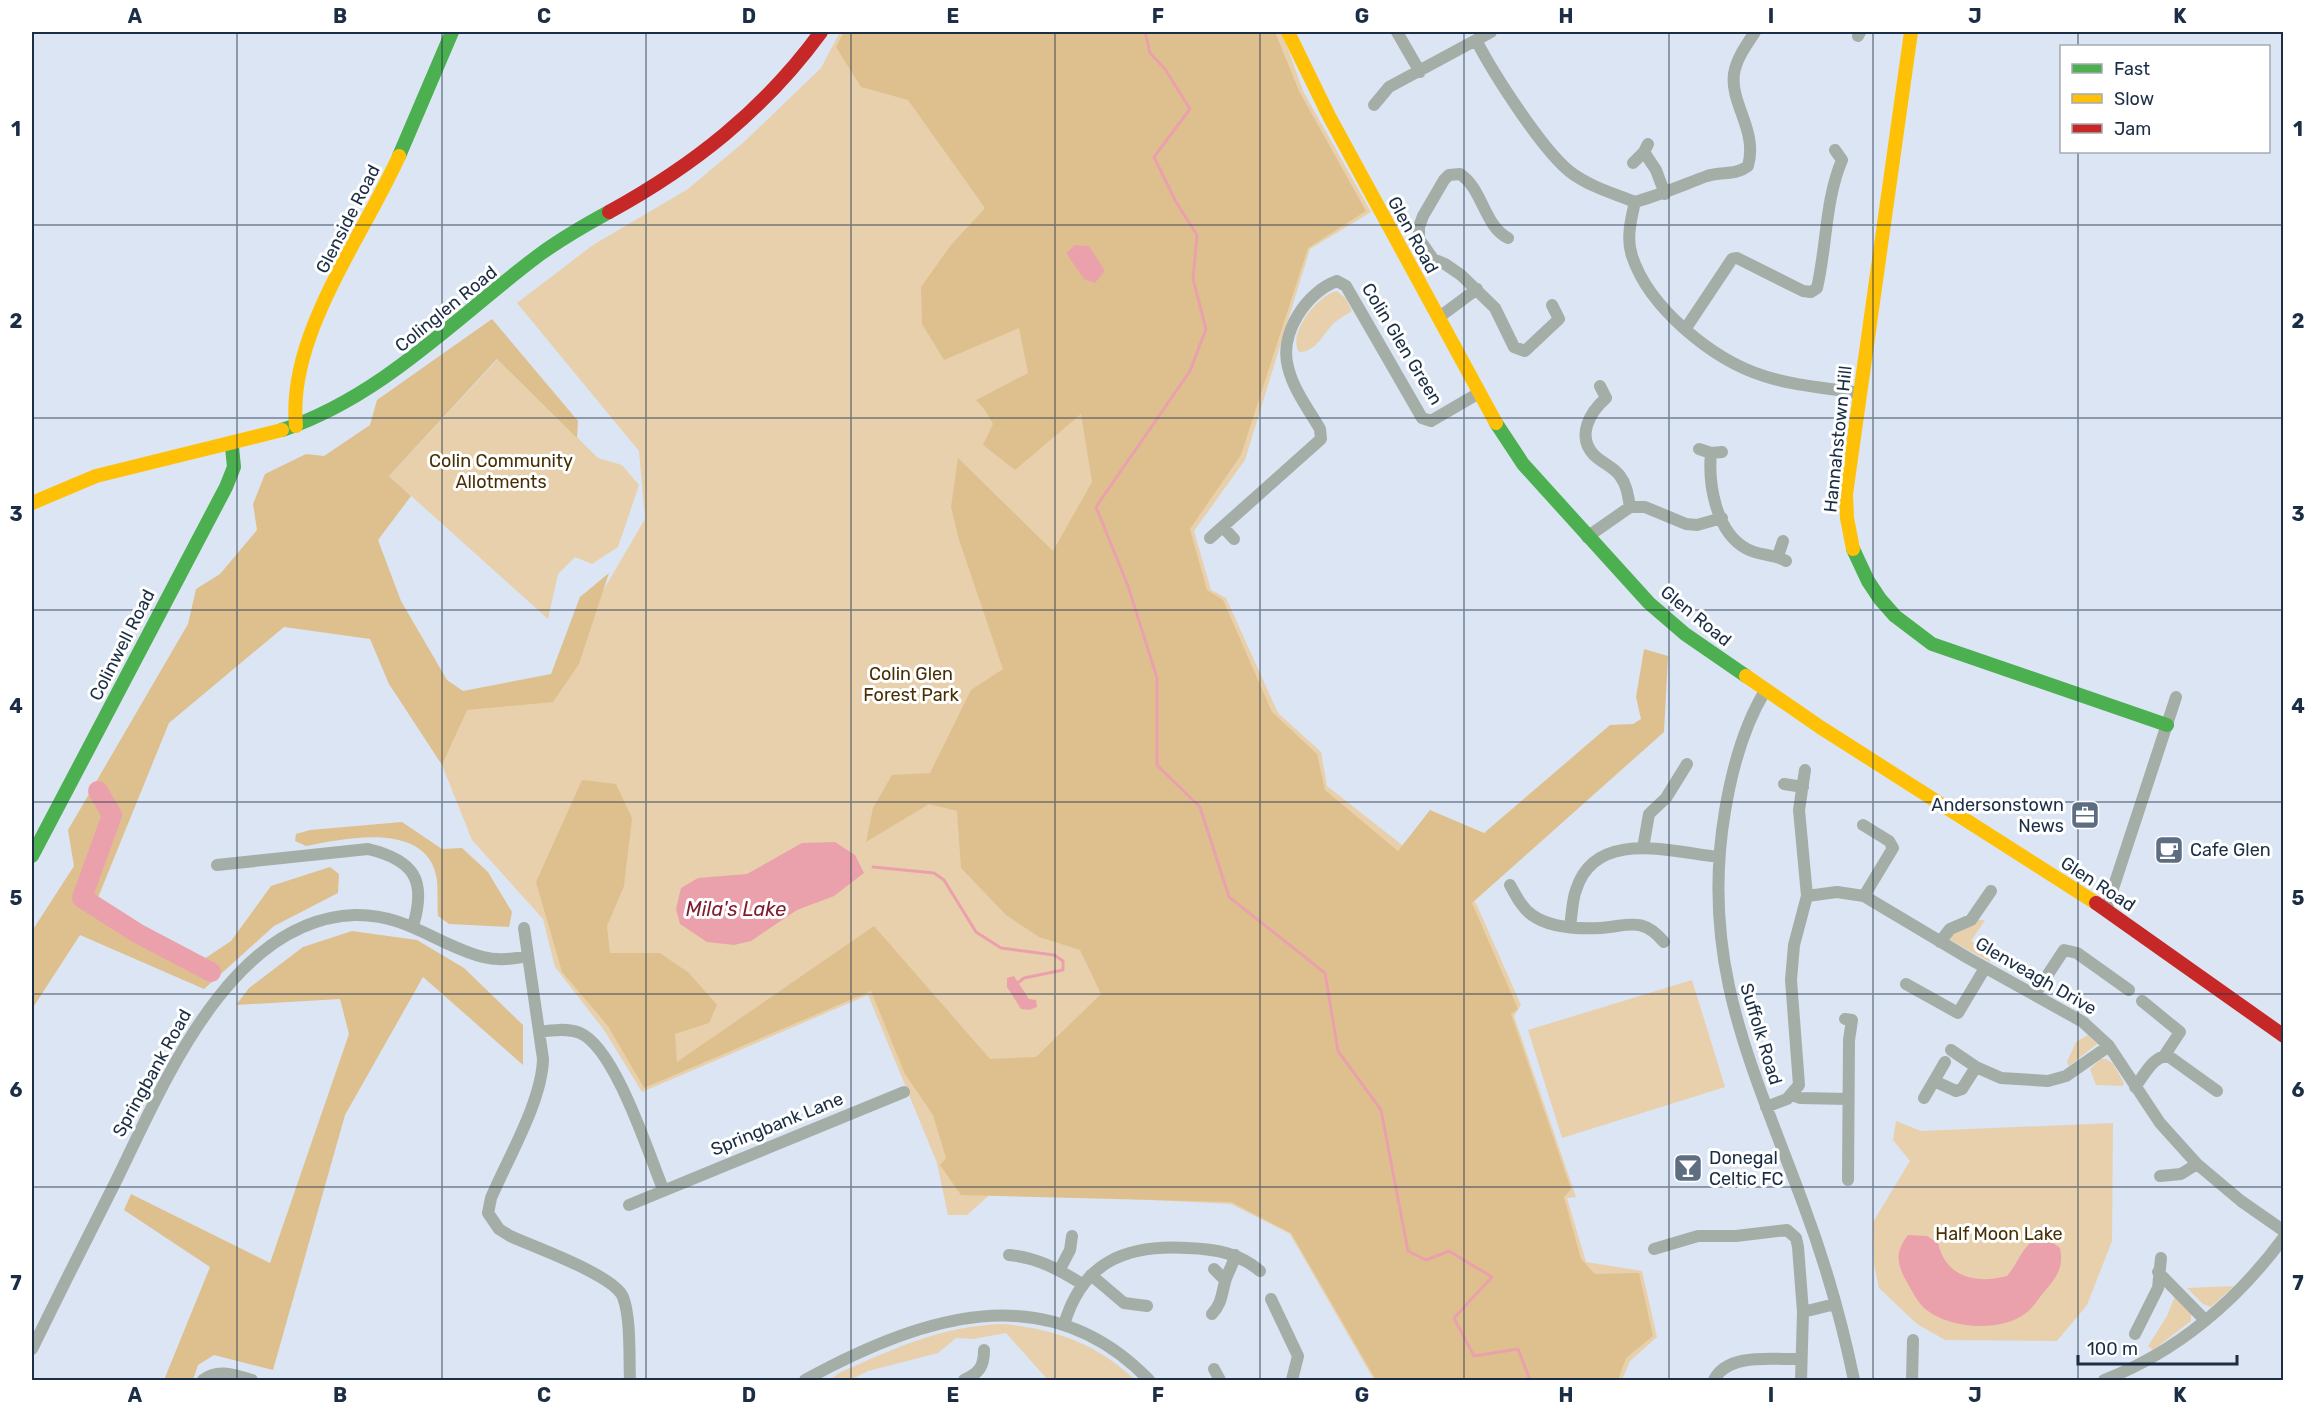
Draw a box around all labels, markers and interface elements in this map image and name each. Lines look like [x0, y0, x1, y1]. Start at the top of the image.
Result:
text: A [128, 4, 143, 28]
text: B [333, 4, 347, 28]
text: C [537, 4, 551, 28]
text: D [742, 4, 756, 28]
text: E [947, 4, 959, 28]
text: F [1152, 4, 1164, 28]
text: G [1355, 4, 1369, 28]
text: H [1559, 4, 1573, 28]
text: I [1768, 4, 1774, 28]
text: J [1968, 4, 1982, 28]
text: K [2173, 4, 2187, 28]
legend [2060, 45, 2270, 153]
text: Fast [2114, 58, 2150, 80]
text: Slow [2114, 88, 2154, 110]
text: 1 [11, 117, 21, 141]
text: 1 [2293, 117, 2303, 141]
text: Jam [2114, 118, 2151, 140]
street label: Glenside Road [311, 161, 385, 277]
street label: Glen Road [1383, 193, 1443, 277]
street label: Colinglen Road [390, 261, 502, 357]
street label: Colin Glen Green [1357, 279, 1447, 409]
text: 2 [10, 309, 23, 333]
text: 2 [2292, 309, 2305, 333]
street label: Hannahstown Hill [1819, 364, 1857, 514]
park label: Colin Community Allotments [429, 450, 573, 493]
text: 3 [9, 502, 23, 526]
text: 3 [2291, 502, 2305, 526]
street label: Glen Road [1656, 581, 1736, 651]
street label: Colinwell Road [85, 586, 159, 704]
park label: Colin Glen Forest Park [863, 663, 959, 706]
text: 4 [9, 694, 23, 718]
text: 4 [2291, 694, 2305, 718]
place label: Andersonstown News [1931, 794, 2064, 837]
office icon: Andersonstown News [2069, 799, 2101, 831]
cafe icon: Cafe Glen [2153, 834, 2185, 866]
place label: Cafe Glen [2190, 839, 2271, 861]
street label: Glen Road [2056, 852, 2140, 916]
text: 5 [10, 886, 23, 910]
text: 5 [2292, 886, 2305, 910]
water label: Mila's Lake [686, 897, 786, 921]
street label: Glenveagh Drive [1971, 932, 2101, 1020]
street label: Suffolk Road [1735, 980, 1787, 1088]
street label: Springbank Road [108, 1005, 196, 1141]
text: 6 [9, 1078, 23, 1102]
text: 6 [2291, 1078, 2305, 1102]
street label: Springbank Lane [708, 1087, 846, 1161]
place label: Donegal Celtic FC [1709, 1147, 1784, 1190]
bar icon: Donegal Celtic FC [1672, 1152, 1704, 1184]
park label: Half Moon Lake [1935, 1223, 2063, 1245]
text: 7 [10, 1271, 22, 1295]
text: 7 [2292, 1271, 2304, 1295]
scale bar [2078, 1328, 2237, 1366]
text: 100 m [2087, 1338, 2138, 1360]
text: A [128, 1383, 143, 1407]
text: B [333, 1383, 347, 1407]
text: C [537, 1383, 551, 1407]
text: D [742, 1383, 756, 1407]
text: E [947, 1383, 959, 1407]
text: F [1152, 1383, 1164, 1407]
text: G [1355, 1383, 1369, 1407]
text: H [1559, 1383, 1573, 1407]
text: I [1768, 1383, 1774, 1407]
text: J [1968, 1383, 1982, 1407]
text: K [2173, 1383, 2187, 1407]

